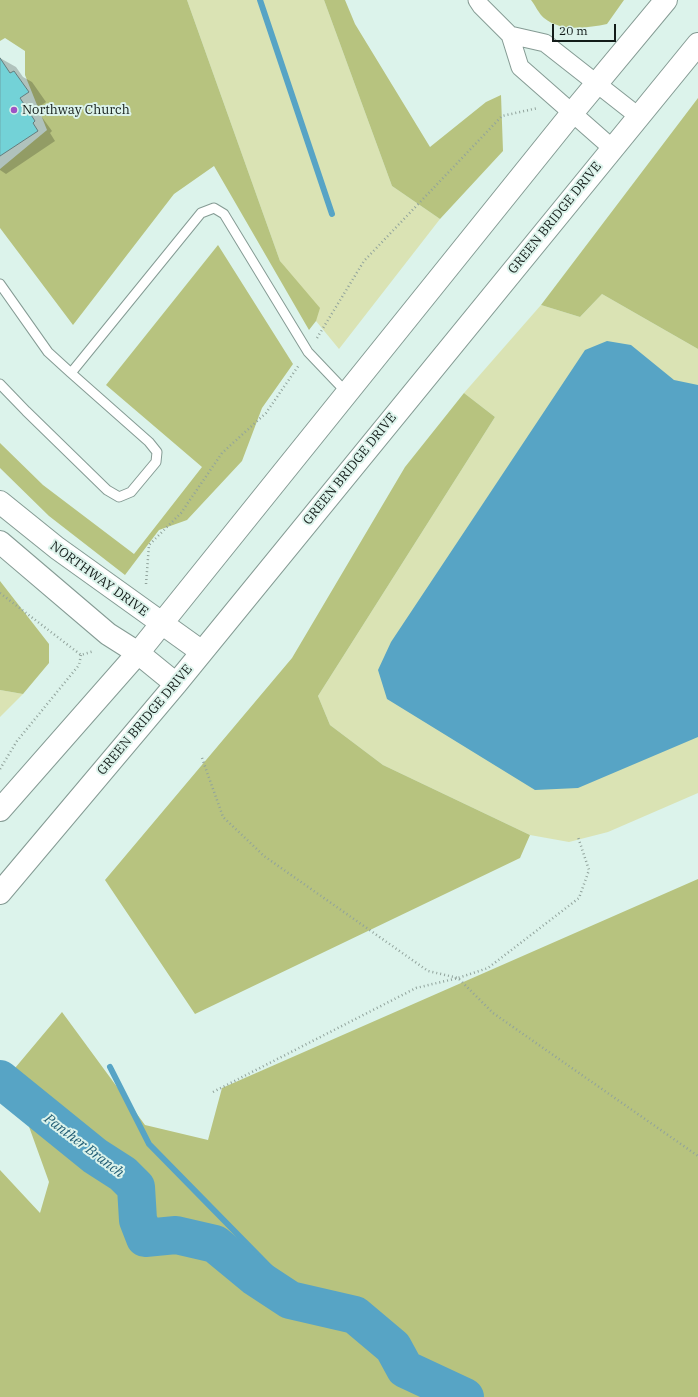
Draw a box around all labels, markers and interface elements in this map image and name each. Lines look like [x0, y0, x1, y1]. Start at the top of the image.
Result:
scale bar [554, 16, 618, 42]
text: 20 m [559, 23, 588, 38]
place label: Northway Church [22, 102, 130, 118]
marker: Northway Church [9, 105, 19, 115]
street label: GREEN BRIDGE DRIVE [505, 159, 605, 277]
street label: GREEN BRIDGE DRIVE [300, 410, 400, 528]
street label: NORTHWAY DRIVE [47, 538, 151, 620]
street label: GREEN BRIDGE DRIVE [94, 662, 196, 778]
water label: Panther Branch [41, 1111, 127, 1181]

